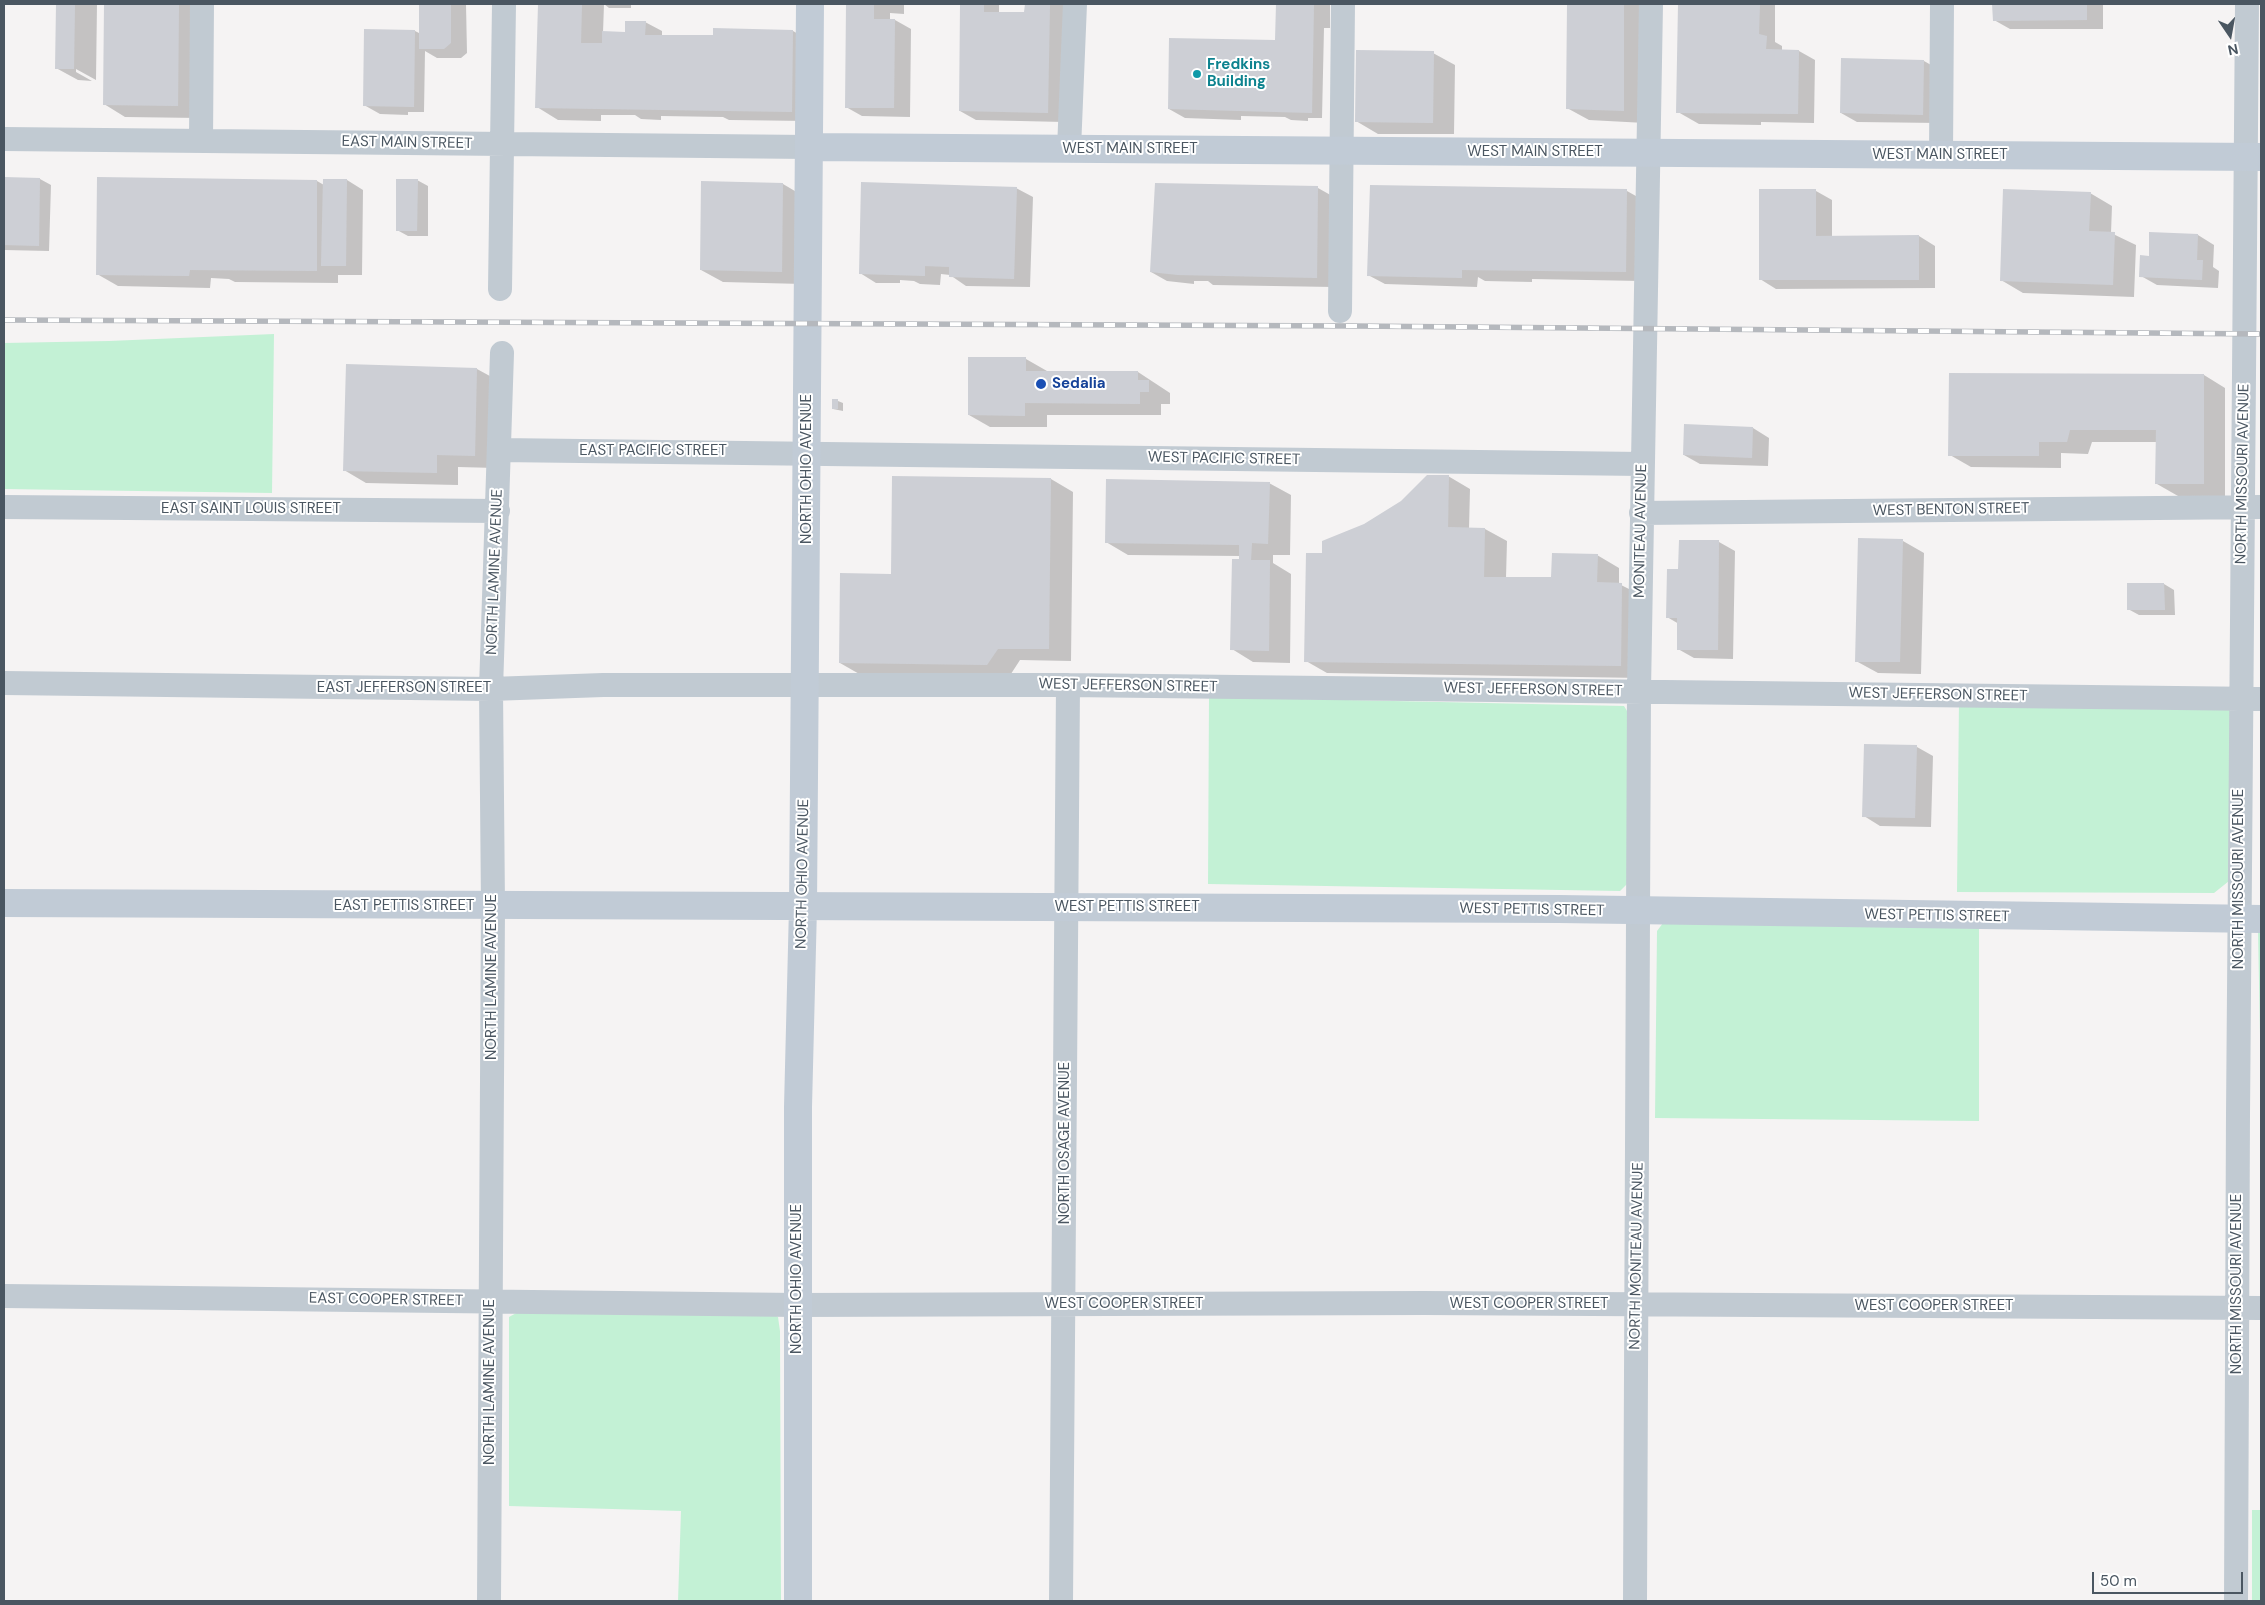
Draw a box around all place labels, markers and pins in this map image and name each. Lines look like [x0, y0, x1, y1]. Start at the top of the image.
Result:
place label: Fredkins Building [1207, 56, 1270, 91]
marker: Fredkins Building [1191, 68, 1203, 80]
place label: Sedalia [1052, 375, 1106, 393]
marker: Sedalia [1034, 377, 1048, 391]

